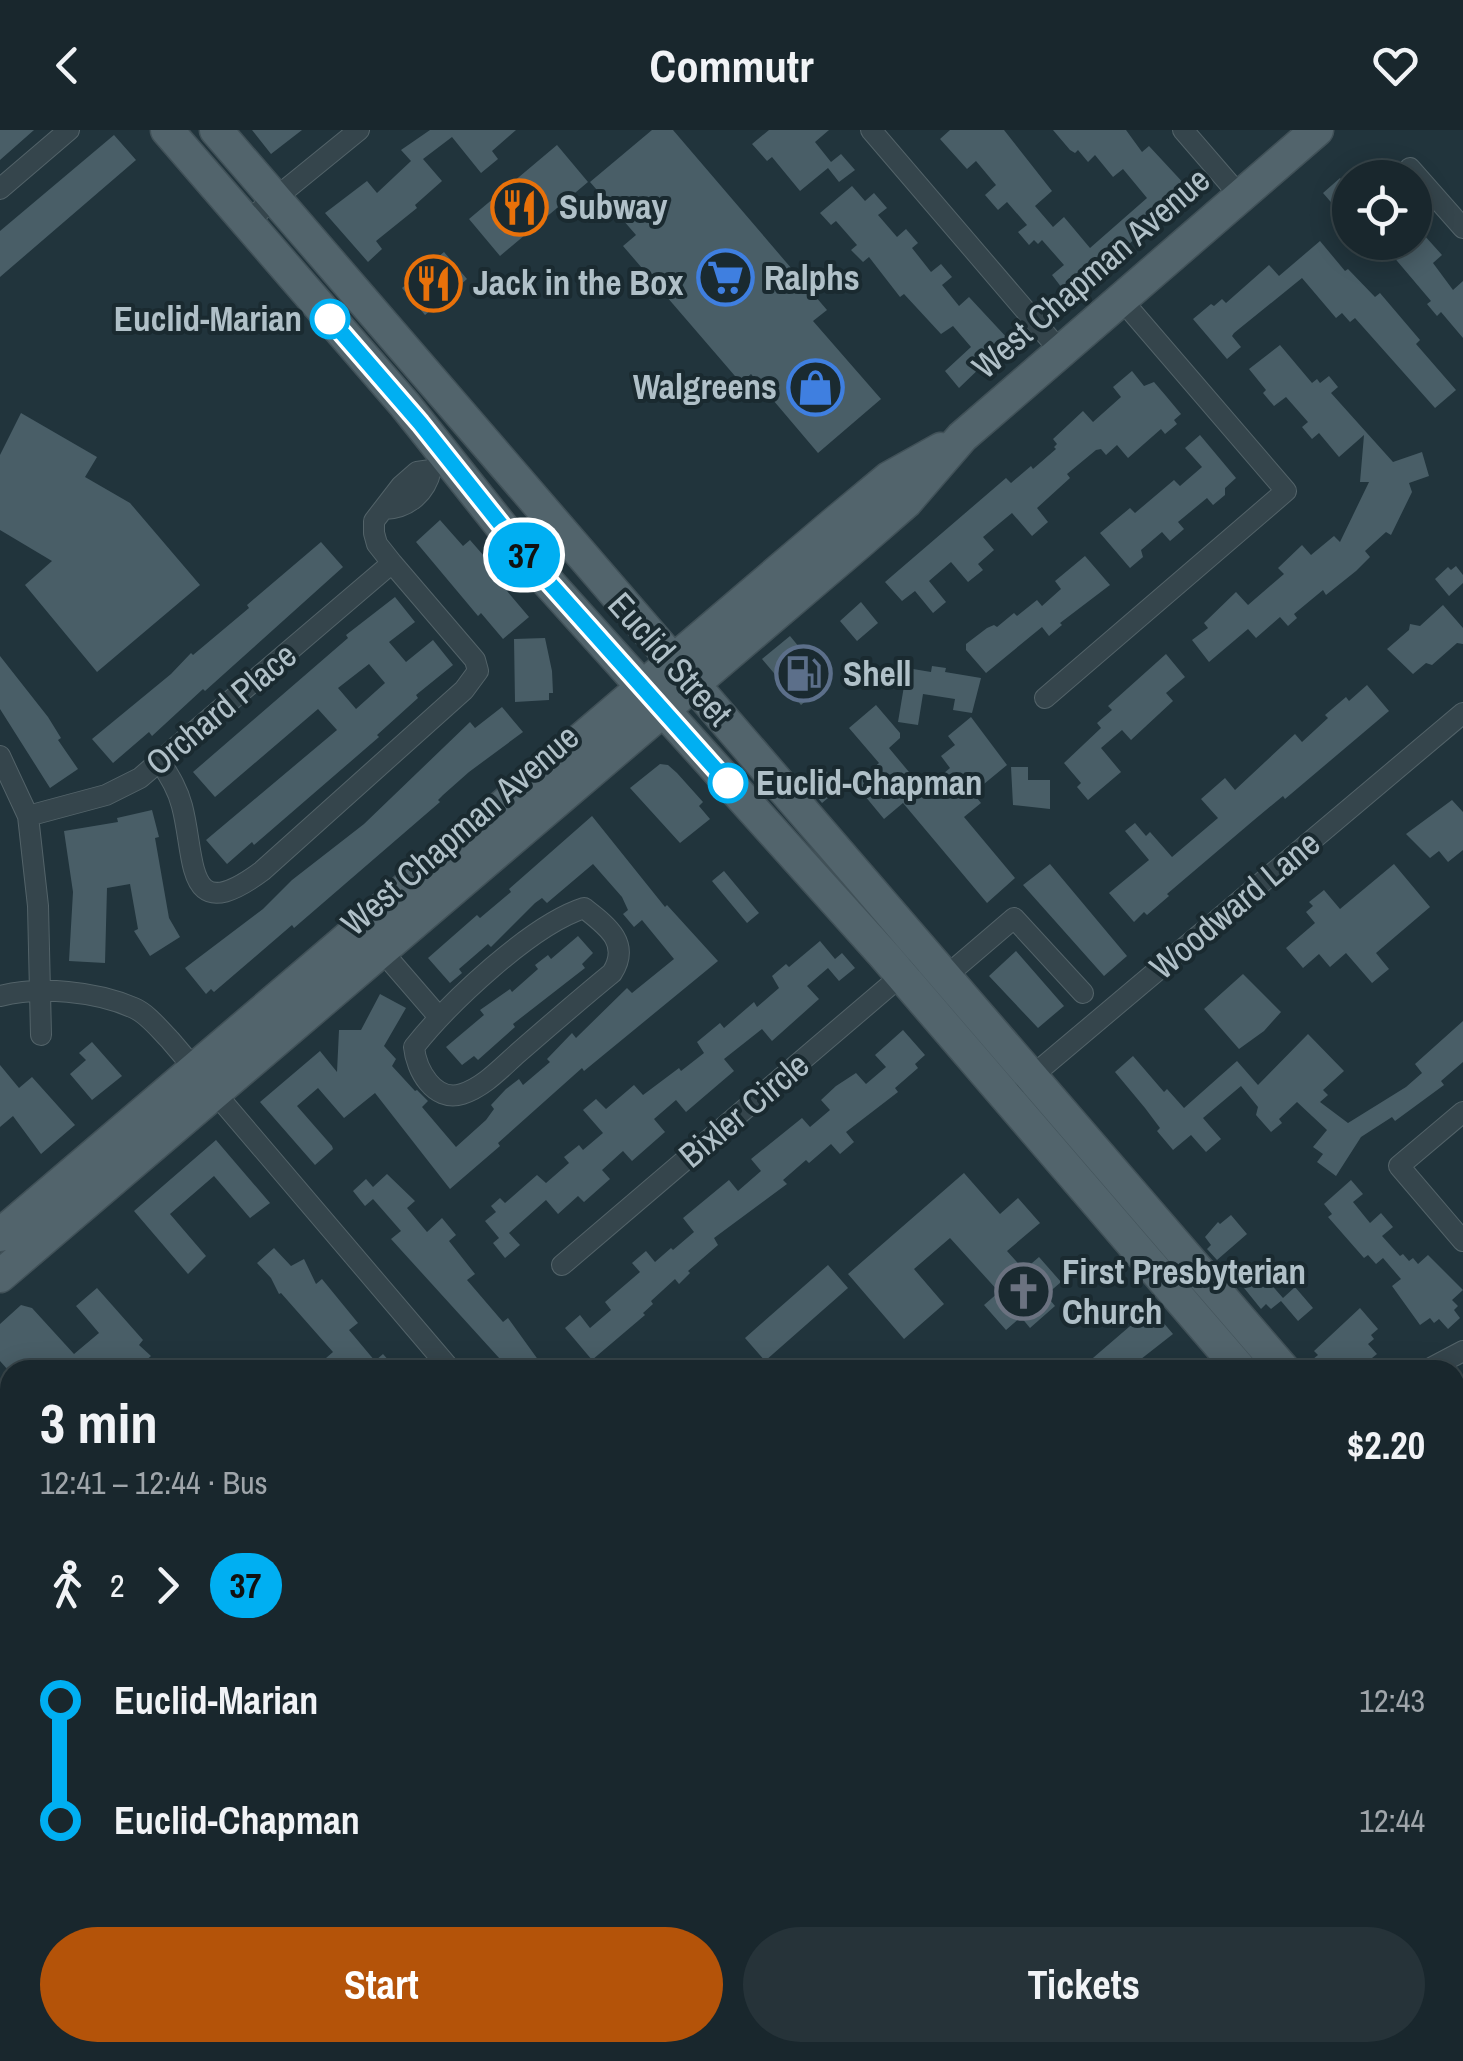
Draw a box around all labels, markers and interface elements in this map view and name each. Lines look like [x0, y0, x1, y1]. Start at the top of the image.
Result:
text: Commutr [650, 35, 813, 96]
icon: back [40, 38, 95, 93]
icon: heart [1368, 38, 1423, 93]
street label: West Chapman Avenue [962, 156, 1220, 389]
map controls [1332, 160, 1432, 260]
button: locate [1332, 160, 1432, 260]
restaurant icon: Subway [490, 177, 550, 237]
place label: Subway [559, 183, 668, 230]
supermarket icon: Ralphs [695, 248, 755, 308]
restaurant icon: Jack in the Box [404, 253, 464, 313]
place label: Ralphs [764, 254, 860, 301]
place label: Jack in the Box [473, 259, 684, 306]
place label: Euclid-Marian [114, 295, 302, 342]
marker: Euclid-Marian [311, 300, 349, 338]
shop icon: Walgreens [786, 357, 846, 417]
place label: Walgreens [633, 363, 777, 410]
line badge: 37 [479, 522, 569, 588]
text: 37 [508, 532, 540, 579]
street label: Euclid Street [598, 582, 743, 735]
street label: Orchard Place [135, 632, 306, 786]
fuel station icon: Shell [774, 644, 834, 704]
place label: Shell [843, 650, 912, 697]
street label: West Chapman Avenue [331, 713, 589, 946]
place label: Euclid-Chapman [756, 759, 982, 806]
marker: Euclid-Chapman [709, 764, 747, 802]
street label: Woodward Lane [1140, 820, 1330, 990]
street label: Bixler Circle [669, 1041, 819, 1178]
place label: First Presbyterian Church [1062, 1248, 1306, 1335]
church icon: First Presbyterian Church [993, 1262, 1053, 1322]
text: 3 min [40, 1386, 158, 1460]
text: $2.20 [1347, 1420, 1425, 1471]
text: 12:41 – 12:44 · Bus [40, 1461, 268, 1504]
icon: walk [40, 1558, 95, 1613]
icon: forward [140, 1558, 195, 1613]
text: 37 [230, 1562, 262, 1609]
text: 2 [110, 1564, 125, 1607]
text: Euclid-Marian [114, 1675, 318, 1726]
text: 12:43 [1359, 1679, 1425, 1722]
text: Euclid-Chapman [114, 1795, 360, 1846]
text: 12:44 [1359, 1799, 1425, 1842]
button: Start [40, 1927, 723, 2042]
button: Tickets [743, 1927, 1425, 2042]

